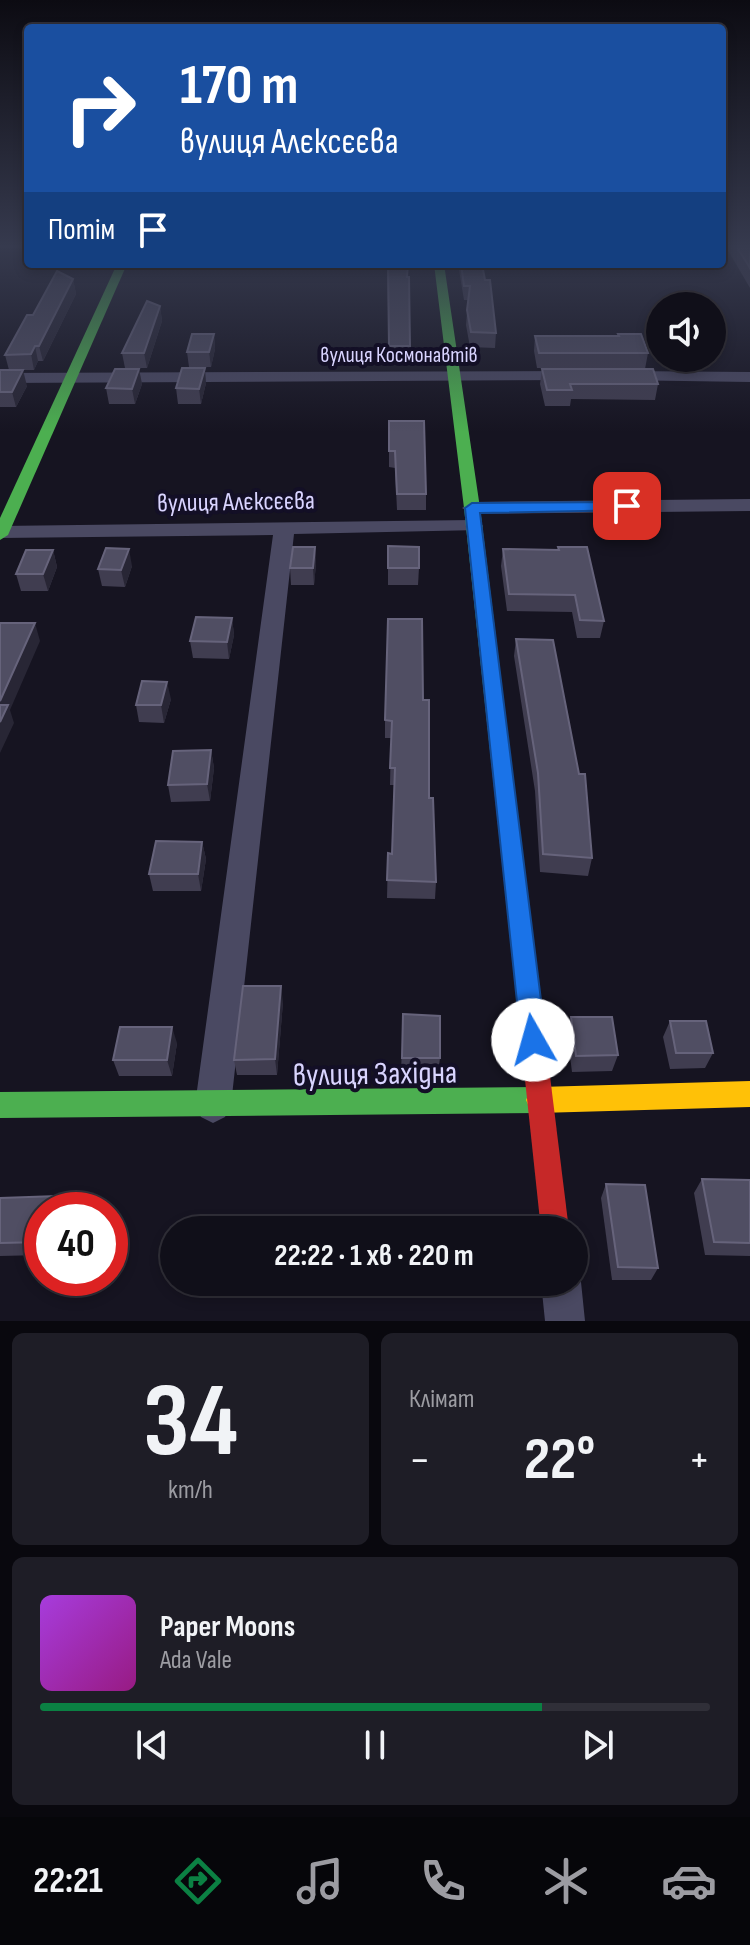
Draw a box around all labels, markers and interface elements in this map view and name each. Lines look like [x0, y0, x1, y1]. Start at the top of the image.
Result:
text: 170 m [180, 53, 298, 120]
icon: right [48, 56, 152, 160]
text: вулиця Алєксєєва [180, 121, 399, 164]
icon: arrive [131, 208, 175, 252]
text: Потім [48, 212, 115, 248]
map controls [646, 292, 726, 372]
button: sound [646, 292, 726, 372]
street label: вулиця Космонавтів [320, 342, 478, 369]
pin [593, 472, 661, 540]
icon: arrive [605, 484, 649, 528]
street label: вулиця Алєксєєва [157, 486, 315, 519]
position arrow [491, 998, 575, 1082]
street label: вулиця Західна [293, 1054, 458, 1095]
speed limit sign: 40 [24, 1192, 128, 1296]
text: 22:22 · 1 хв · 220 m [274, 1238, 474, 1274]
text: 34 [143, 1360, 238, 1485]
text: Клімат [409, 1384, 474, 1415]
text: 22° [524, 1424, 595, 1496]
text: − [409, 1434, 431, 1487]
text: + [688, 1434, 710, 1487]
text: km/h [168, 1475, 213, 1506]
text: Paper Moons [160, 1609, 295, 1645]
text: Ada Vale [160, 1645, 232, 1676]
icon: previous [130, 1723, 174, 1767]
icon: pause [353, 1723, 397, 1767]
icon: next [576, 1723, 620, 1767]
icon: directions [170, 1853, 226, 1909]
icon: music [292, 1853, 348, 1909]
icon: phone [415, 1853, 471, 1909]
icon: climate [538, 1853, 594, 1909]
icon: car [661, 1853, 717, 1909]
text: 22:21 [33, 1860, 103, 1903]

